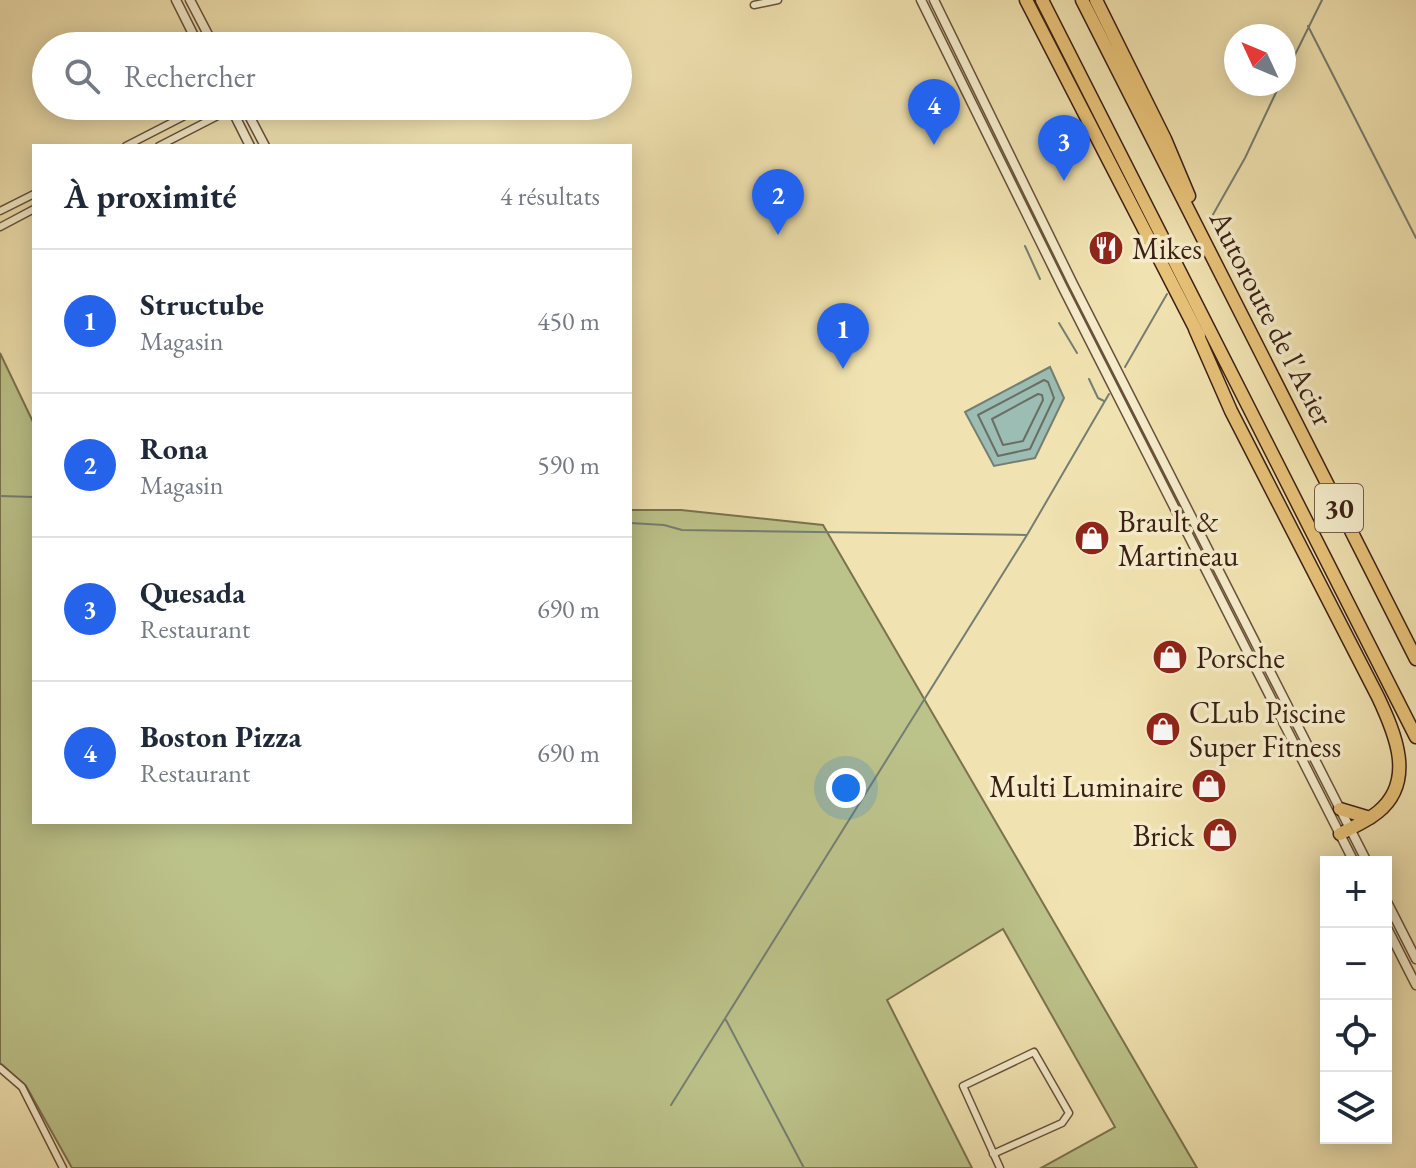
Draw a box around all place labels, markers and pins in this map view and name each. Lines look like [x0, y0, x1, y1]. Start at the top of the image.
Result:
pin: 4 [908, 79, 960, 145]
pin: 3 [1038, 115, 1090, 181]
pin: 2 [752, 169, 804, 235]
restaurant icon: Mikes [1087, 229, 1125, 267]
place label: Mikes [1132, 229, 1202, 268]
pin: 1 [817, 303, 869, 369]
place label: Brault & Martineau [1118, 502, 1239, 575]
shop icon: Brault & Martineau [1073, 519, 1111, 557]
shop icon: Porsche [1151, 638, 1189, 676]
place label: Porsche [1196, 638, 1285, 677]
place label: CLub Piscine Super Fitness [1189, 693, 1346, 766]
shop icon: CLub Piscine Super Fitness [1144, 710, 1182, 748]
place label: Multi Luminaire [989, 767, 1183, 806]
shop icon: Multi Luminaire [1190, 767, 1228, 805]
place label: Brick [1133, 816, 1195, 855]
shop icon: Brick [1201, 816, 1239, 854]

